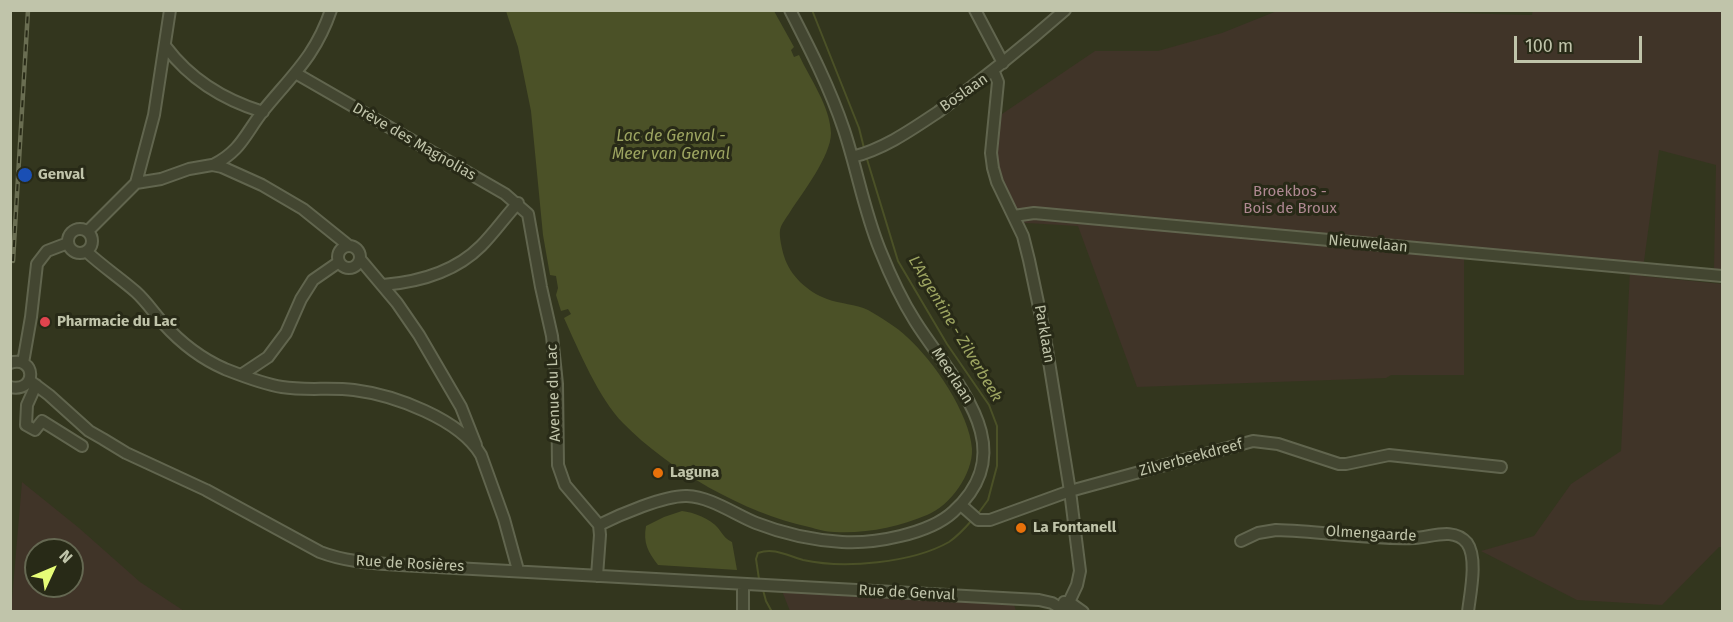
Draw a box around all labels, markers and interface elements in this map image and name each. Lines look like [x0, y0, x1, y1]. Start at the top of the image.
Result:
scale bar [1517, 24, 1644, 62]
text: 100 m [1525, 35, 1573, 57]
street label: Boslaan [937, 70, 991, 116]
street label: Drève des Magnolias [349, 99, 479, 185]
water label: Lac de Genval - Meer van Genval [612, 127, 730, 165]
marker: Genval [16, 166, 34, 184]
place label: Genval [38, 166, 84, 184]
park label: Broekbos - Bois de Broux [1243, 183, 1337, 218]
street label: Nieuwelaan [1328, 232, 1408, 256]
water label: L'Argentine - Zilverbeek [904, 253, 1006, 405]
street label: Parklaan [1030, 303, 1058, 365]
place label: Pharmacie du Lac [57, 313, 177, 331]
marker: Pharmacie du Lac [38, 315, 52, 329]
street label: Avenue du Lac [543, 344, 565, 442]
street label: Meerlaan [927, 345, 977, 407]
street label: Zilverbeekdreef [1137, 436, 1245, 480]
place label: Laguna [670, 464, 719, 482]
marker: Laguna [651, 466, 665, 480]
place label: La Fontanell [1033, 519, 1116, 537]
marker: La Fontanell [1014, 521, 1028, 535]
street label: Olmengaarde [1325, 523, 1417, 545]
north arrow [24, 538, 84, 598]
text: N [55, 546, 76, 567]
street label: Rue de Rosières [355, 552, 465, 576]
street label: Rue de Genval [858, 581, 956, 605]

